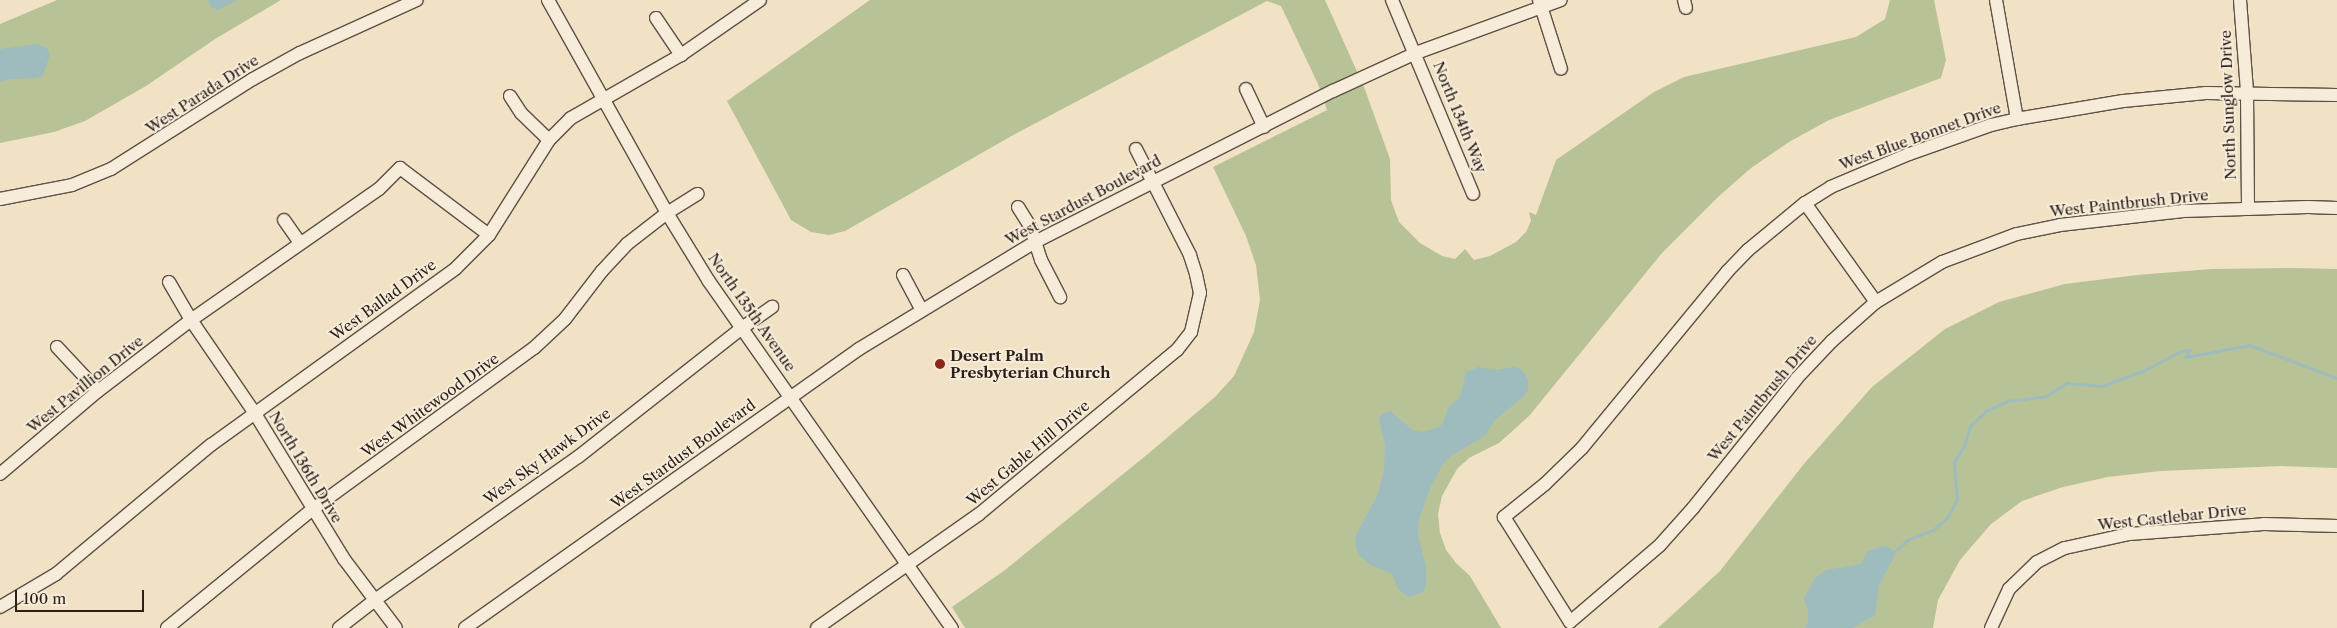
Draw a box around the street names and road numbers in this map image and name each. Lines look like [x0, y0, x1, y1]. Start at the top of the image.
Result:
street label: North Sunglow Drive [2216, 30, 2240, 180]
street label: West Parada Drive [142, 51, 262, 137]
street label: North 134th Way [1429, 58, 1491, 176]
street label: West Blue Bonnet Drive [1837, 98, 2003, 174]
street label: West Stardust Boulevard [1002, 151, 1164, 249]
street label: West Paintbrush Drive [2049, 186, 2209, 220]
street label: North 135th Avenue [704, 249, 800, 375]
street label: West Ballad Drive [326, 256, 440, 344]
street label: West Paintbrush Drive [1704, 331, 1820, 465]
street label: West Pavillion Drive [23, 332, 147, 436]
street label: West Whitewood Drive [358, 349, 502, 461]
street label: West Stardust Boulevard [607, 396, 759, 512]
street label: West Gable Hill Drive [963, 396, 1093, 510]
street label: West Sky Hawk Drive [480, 404, 614, 508]
street label: North 136th Drive [266, 408, 346, 526]
street label: West Castlebar Drive [2097, 500, 2247, 534]

